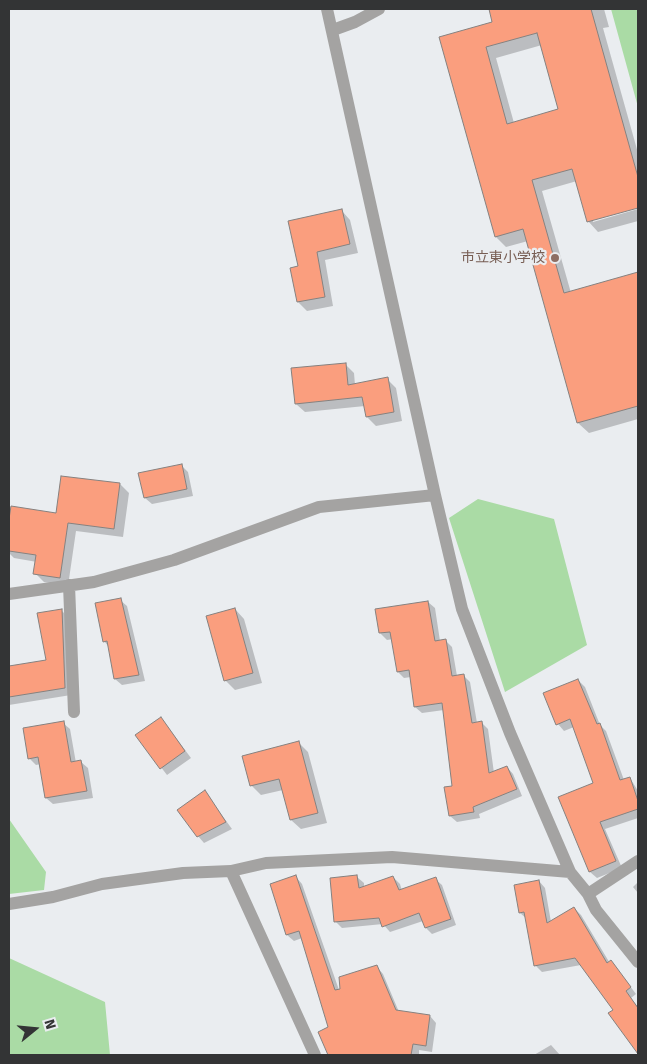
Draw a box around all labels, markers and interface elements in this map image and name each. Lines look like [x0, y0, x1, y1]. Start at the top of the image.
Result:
place label: 市立東小学校 [461, 250, 545, 266]
marker: 市立東小学校 [549, 252, 561, 264]
north arrow [10, 1004, 60, 1054]
text: N [40, 1018, 59, 1031]

